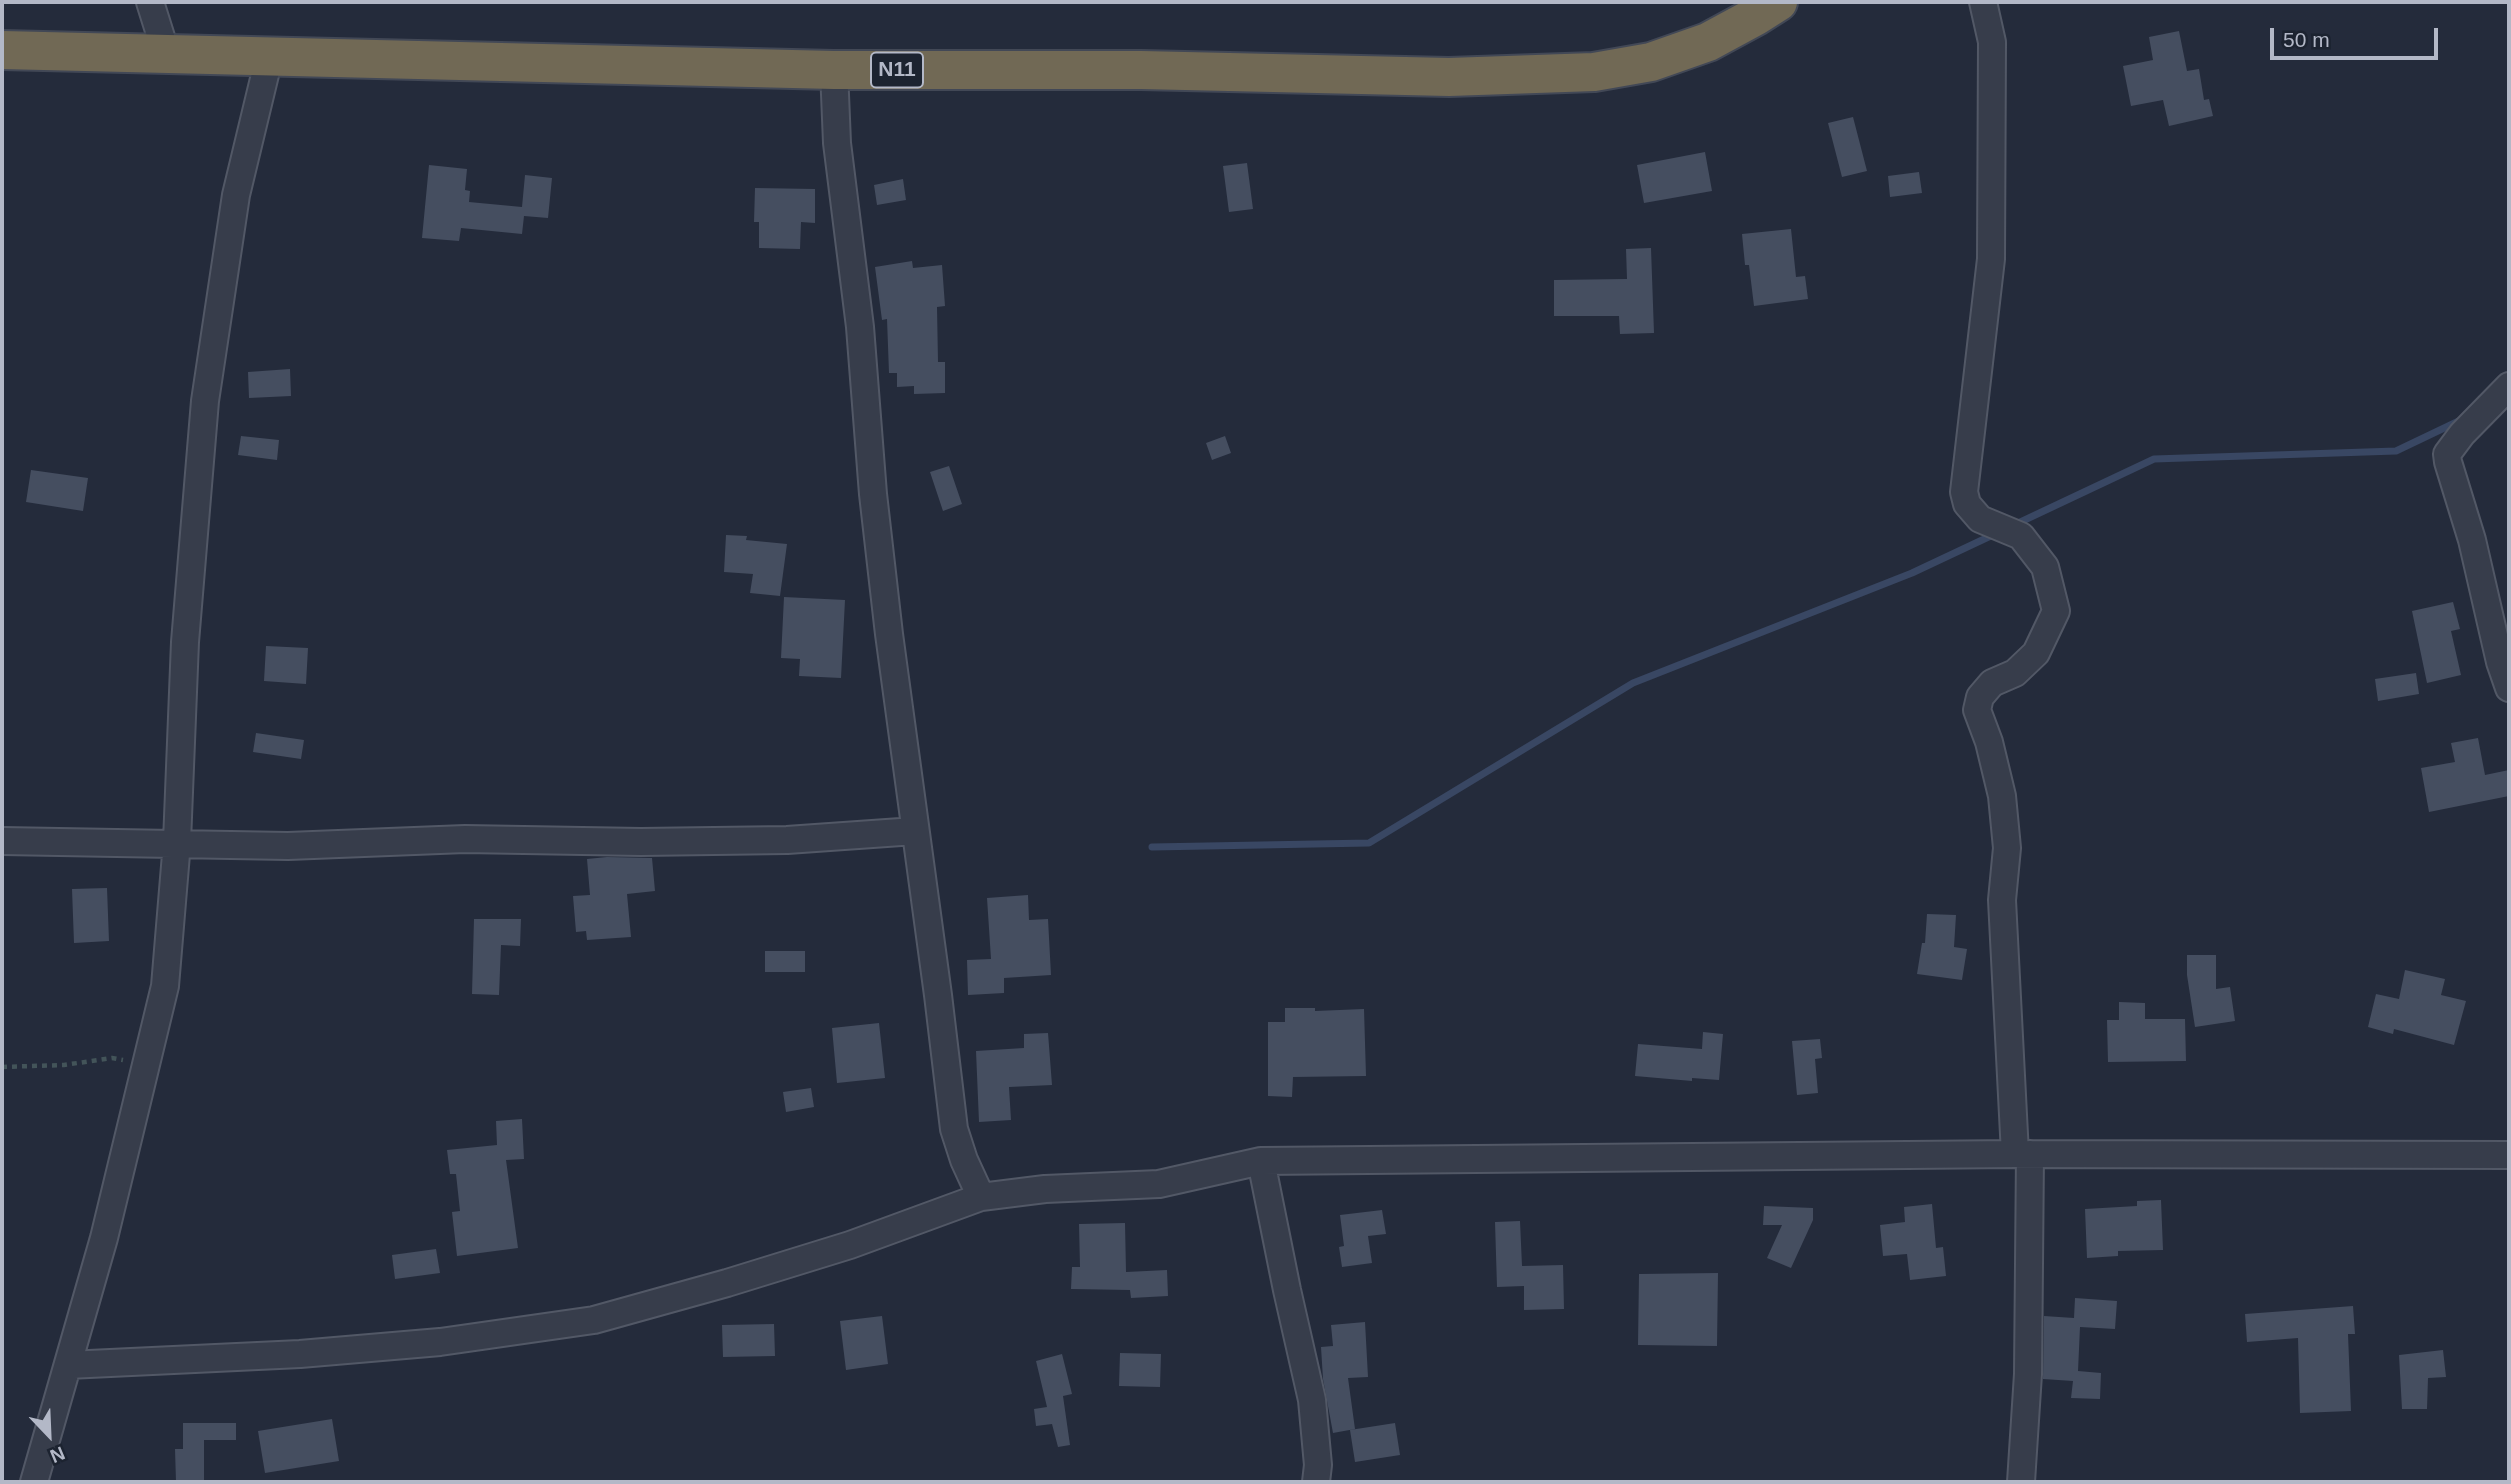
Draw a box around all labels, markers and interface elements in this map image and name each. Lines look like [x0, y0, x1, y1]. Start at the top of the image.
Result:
scale bar [2273, 14, 2441, 58]
text: 50 m [2283, 28, 2330, 51]
road number: N11 [871, 52, 923, 88]
north arrow [14, 1400, 84, 1470]
text: N [47, 1442, 68, 1467]

